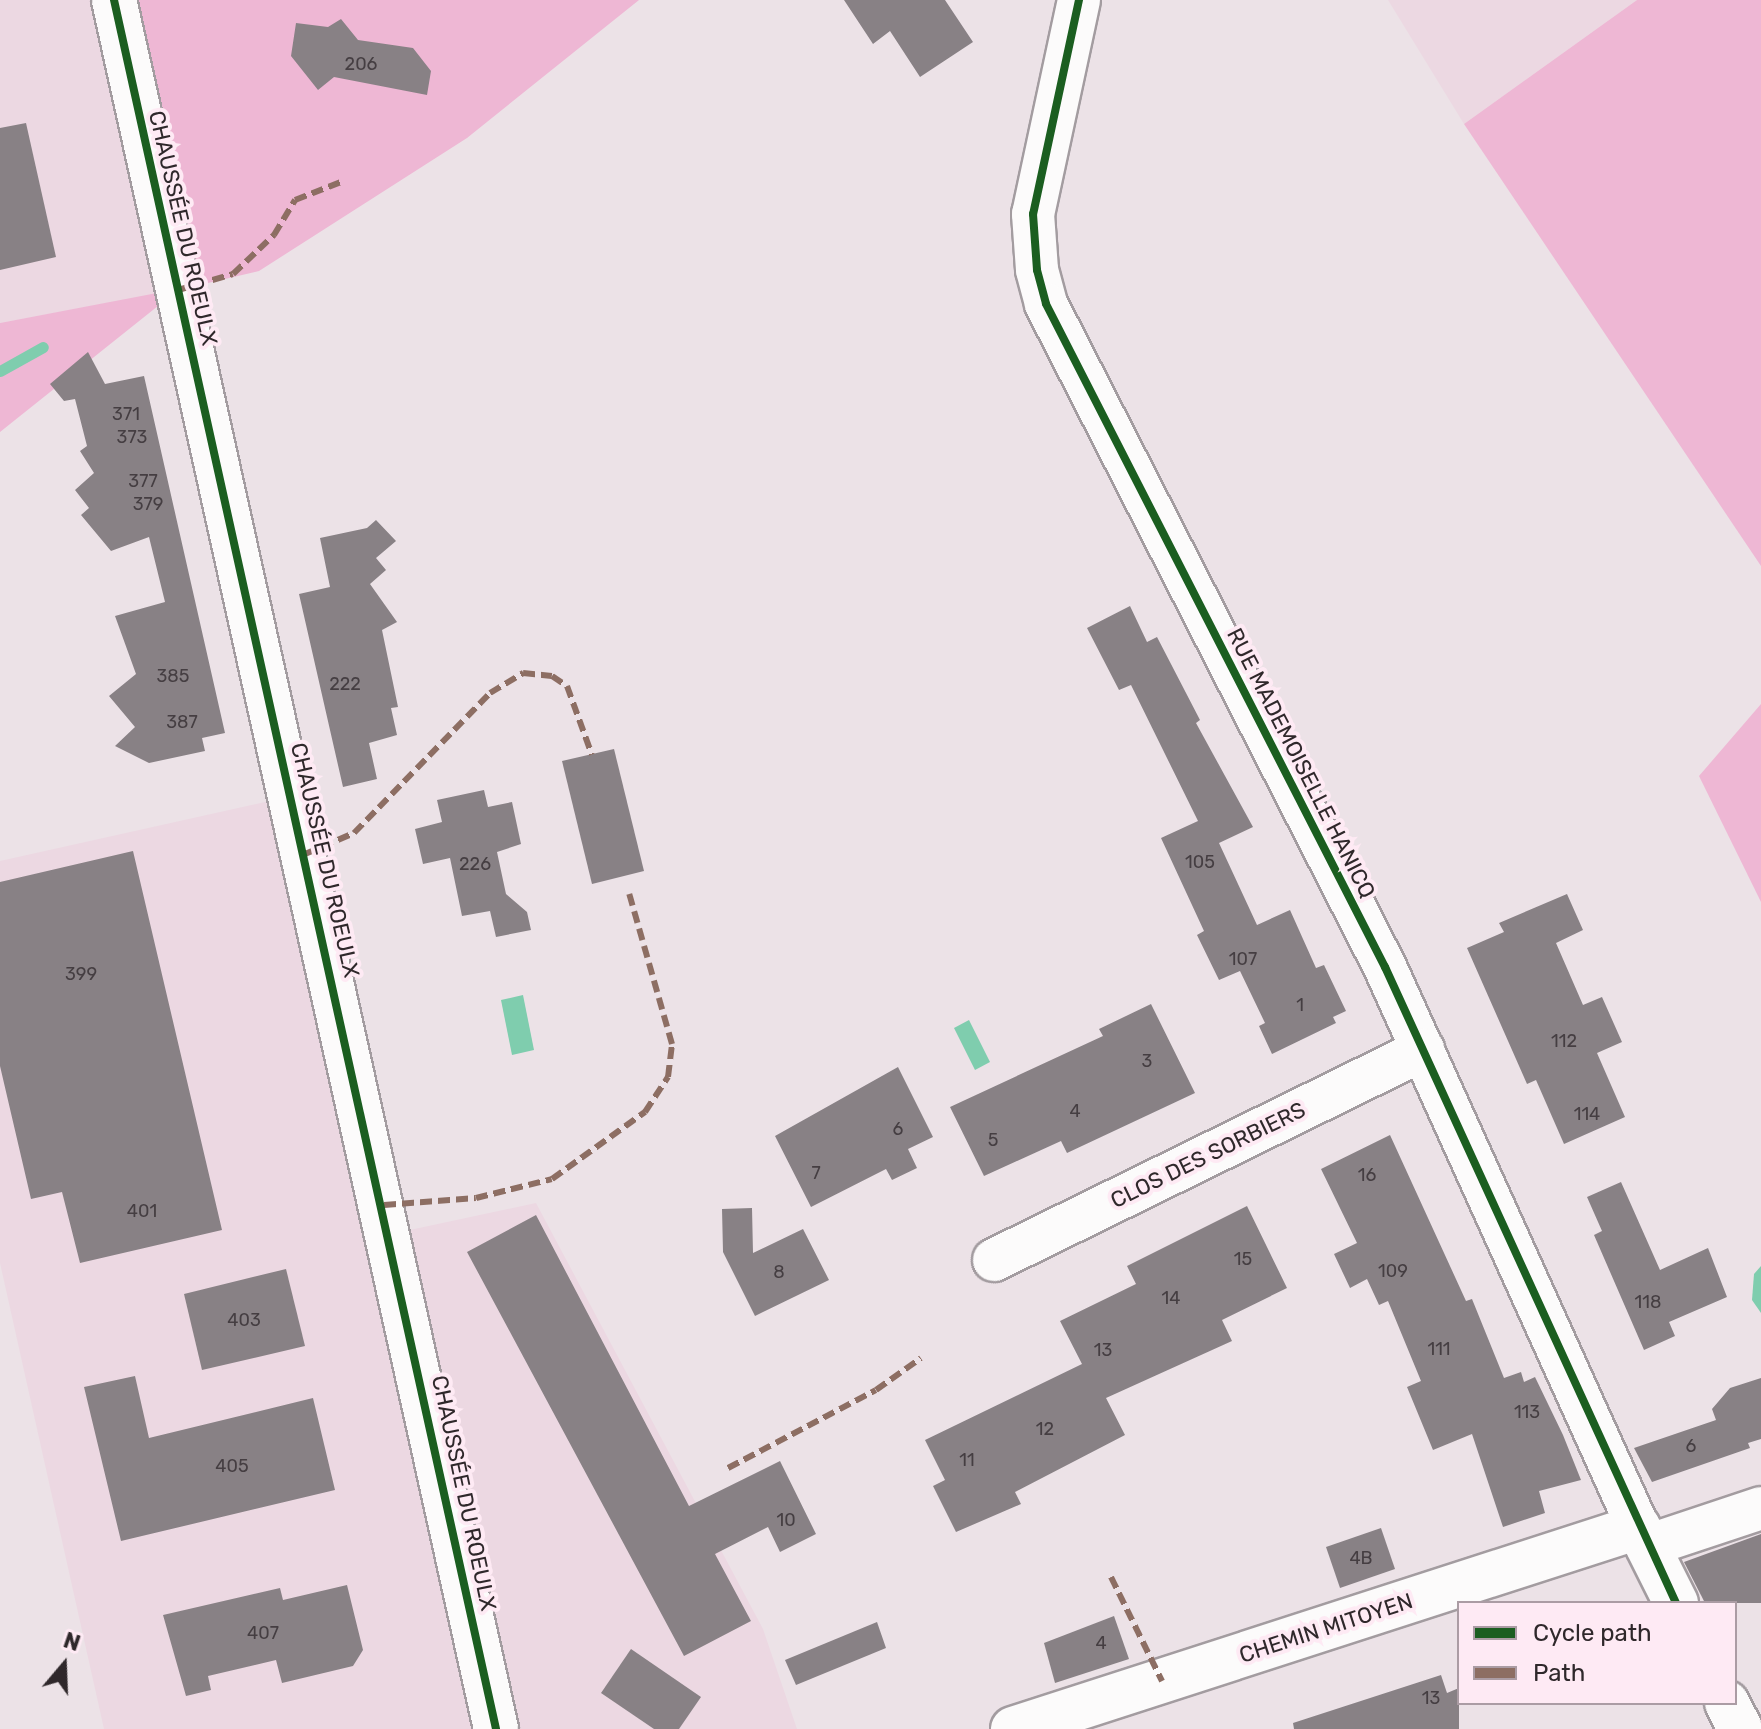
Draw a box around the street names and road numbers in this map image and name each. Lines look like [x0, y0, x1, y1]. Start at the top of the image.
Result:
street label: CHAUSSÉE DU ROEULX [143, 108, 223, 348]
street label: RUE MADEMOISELLE HANICQ [1221, 624, 1381, 902]
street label: CHAUSSÉE DU ROEULX [285, 740, 365, 980]
street label: CLOS DES SORBIERS [1106, 1096, 1310, 1214]
street label: CHAUSSÉE DU ROEULX [426, 1373, 502, 1613]
street label: CHEMIN MITOYEN [1236, 1588, 1416, 1668]

